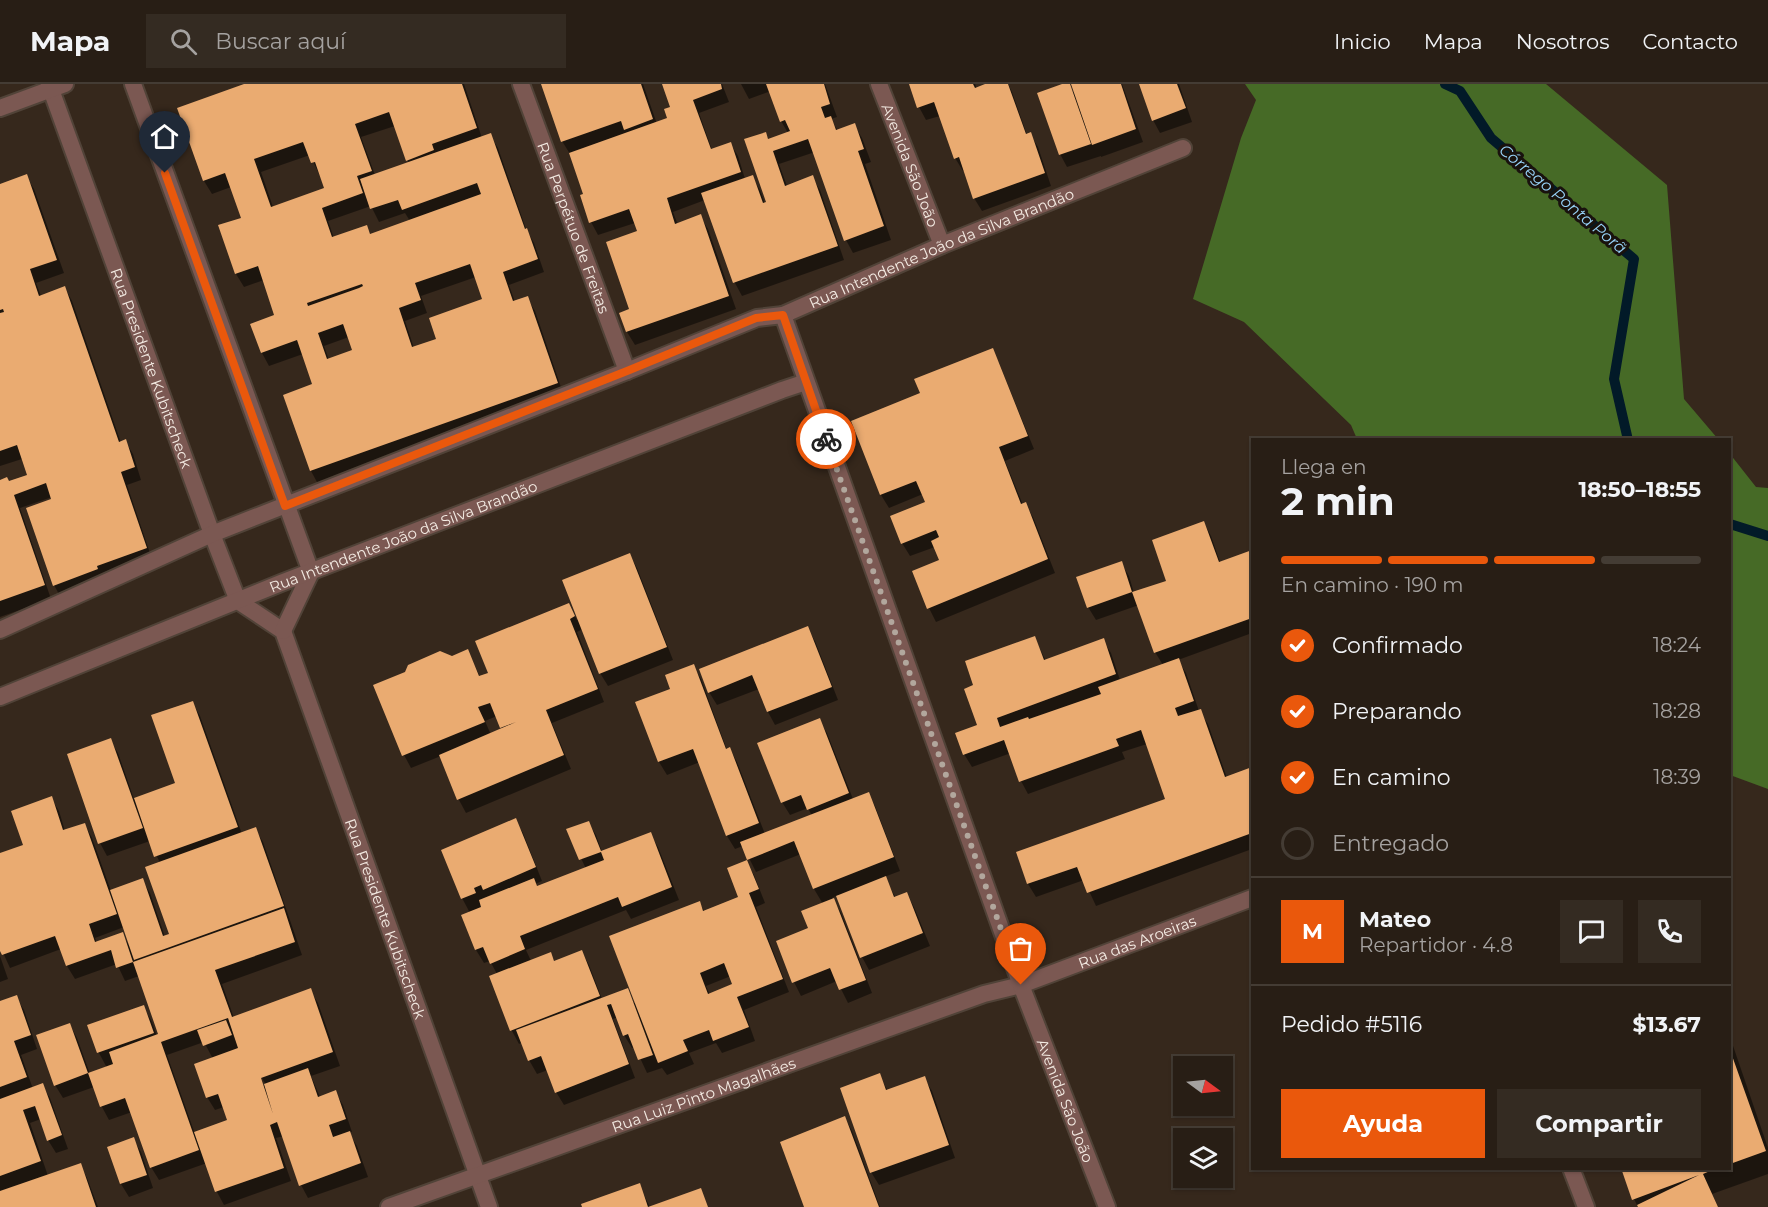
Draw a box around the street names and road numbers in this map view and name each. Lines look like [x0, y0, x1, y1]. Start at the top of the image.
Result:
street label: Avenida São João [878, 101, 943, 230]
street label: Rua Perpétuo de Freitas [534, 139, 614, 316]
street label: Rua Intendente João da Silva Brandão [806, 183, 1077, 312]
street label: Rua Presidente Kubitscheck [107, 265, 197, 471]
street label: Rua Intendente João da Silva Brandão [266, 476, 540, 596]
street label: Rua Presidente Kubitscheck [341, 816, 430, 1021]
street label: Rua das Aroeiras [1075, 910, 1199, 972]
street label: Avenida São João [1033, 1036, 1098, 1165]
street label: Rua Luiz Pinto Magalhães [609, 1053, 798, 1136]

